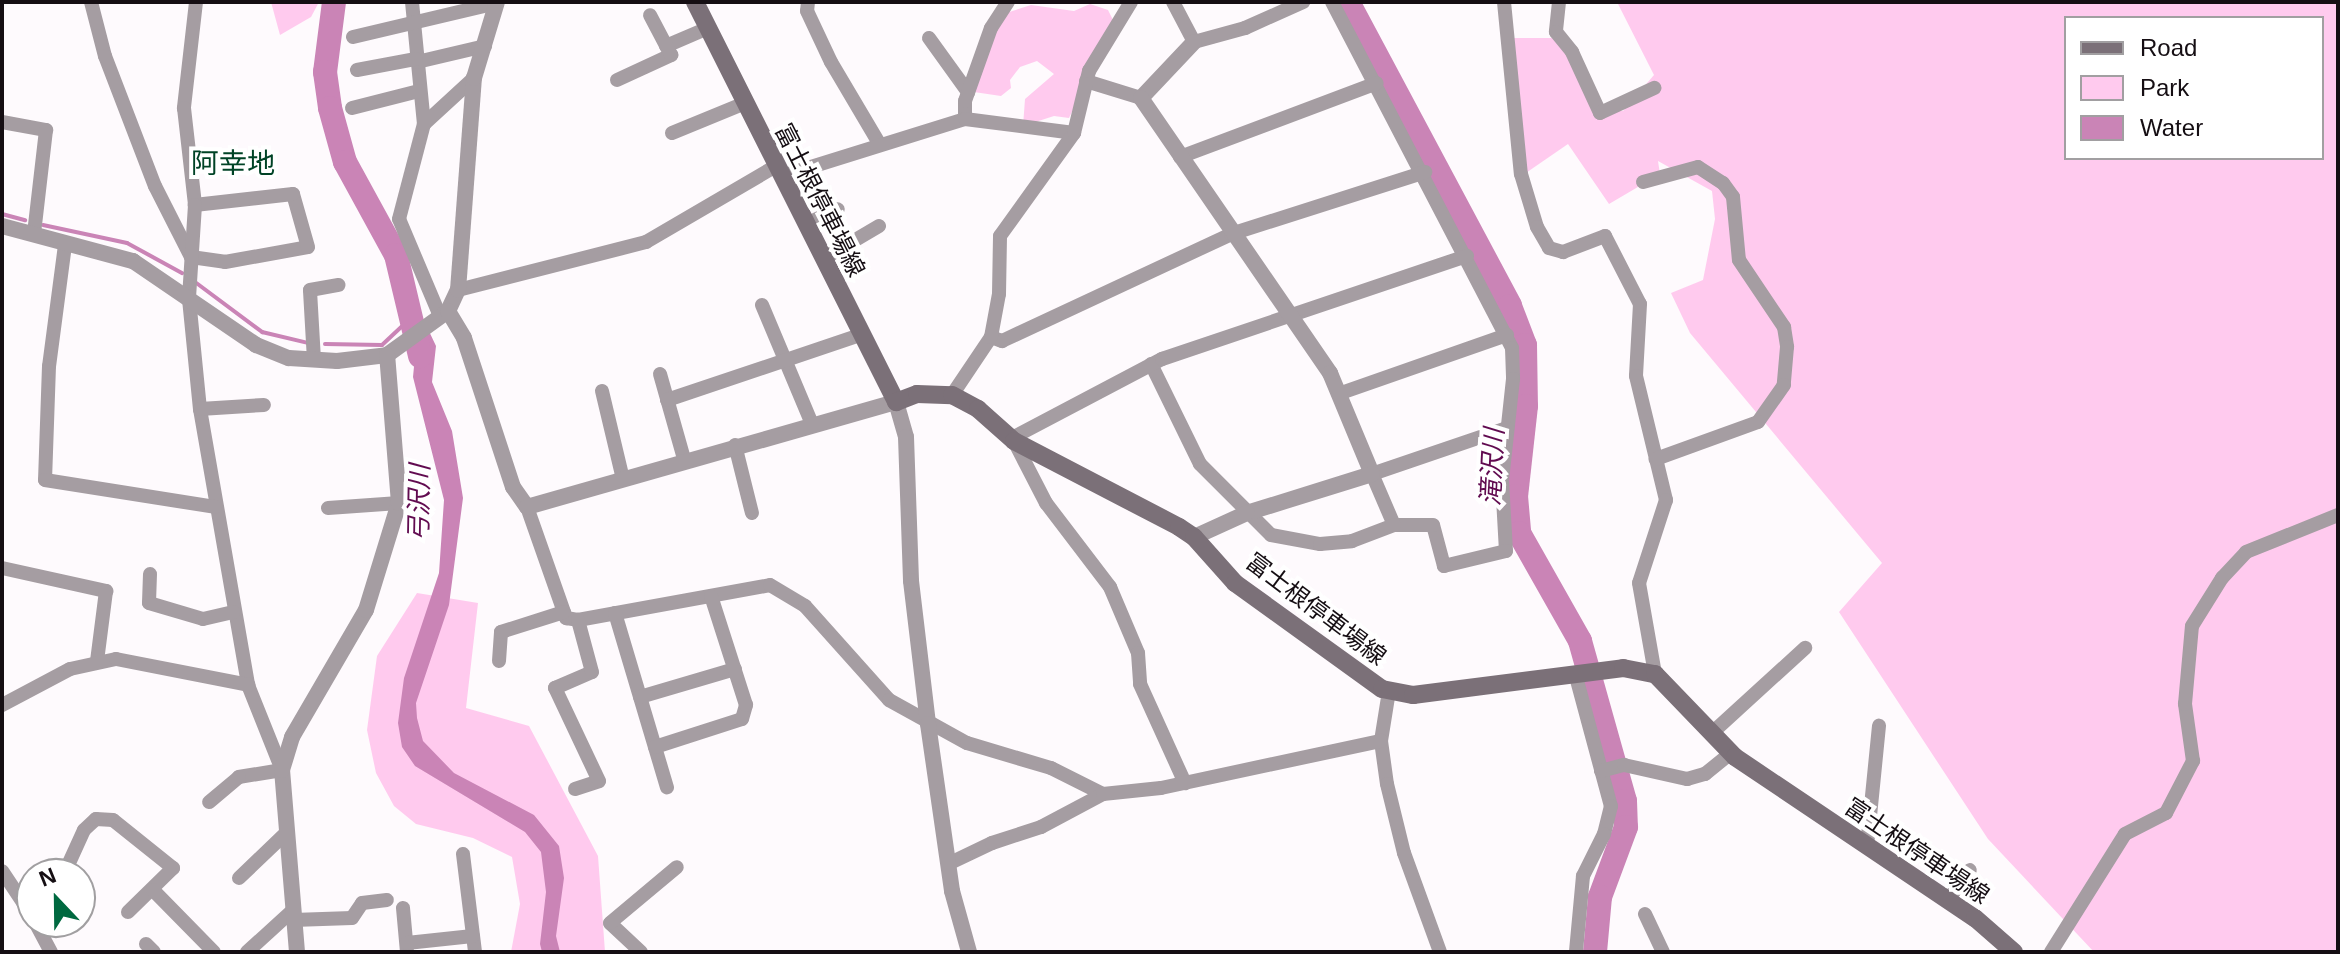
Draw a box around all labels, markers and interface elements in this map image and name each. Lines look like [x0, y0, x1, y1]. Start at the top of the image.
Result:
legend [2064, 16, 2324, 160]
text: Road [2140, 34, 2197, 61]
text: Park [2140, 74, 2189, 101]
text: Water [2140, 114, 2203, 141]
street label: 富士根停車場線 [769, 119, 871, 281]
district label: 阿幸地 [191, 147, 275, 181]
water label: 滝沢川 [1475, 427, 1511, 507]
water label: 弓沢川 [404, 464, 436, 542]
street label: 富士根停車場線 [1240, 547, 1392, 671]
street label: 富士根停車場線 [1839, 792, 1995, 910]
north arrow [16, 858, 96, 938]
text: N [36, 863, 60, 892]

